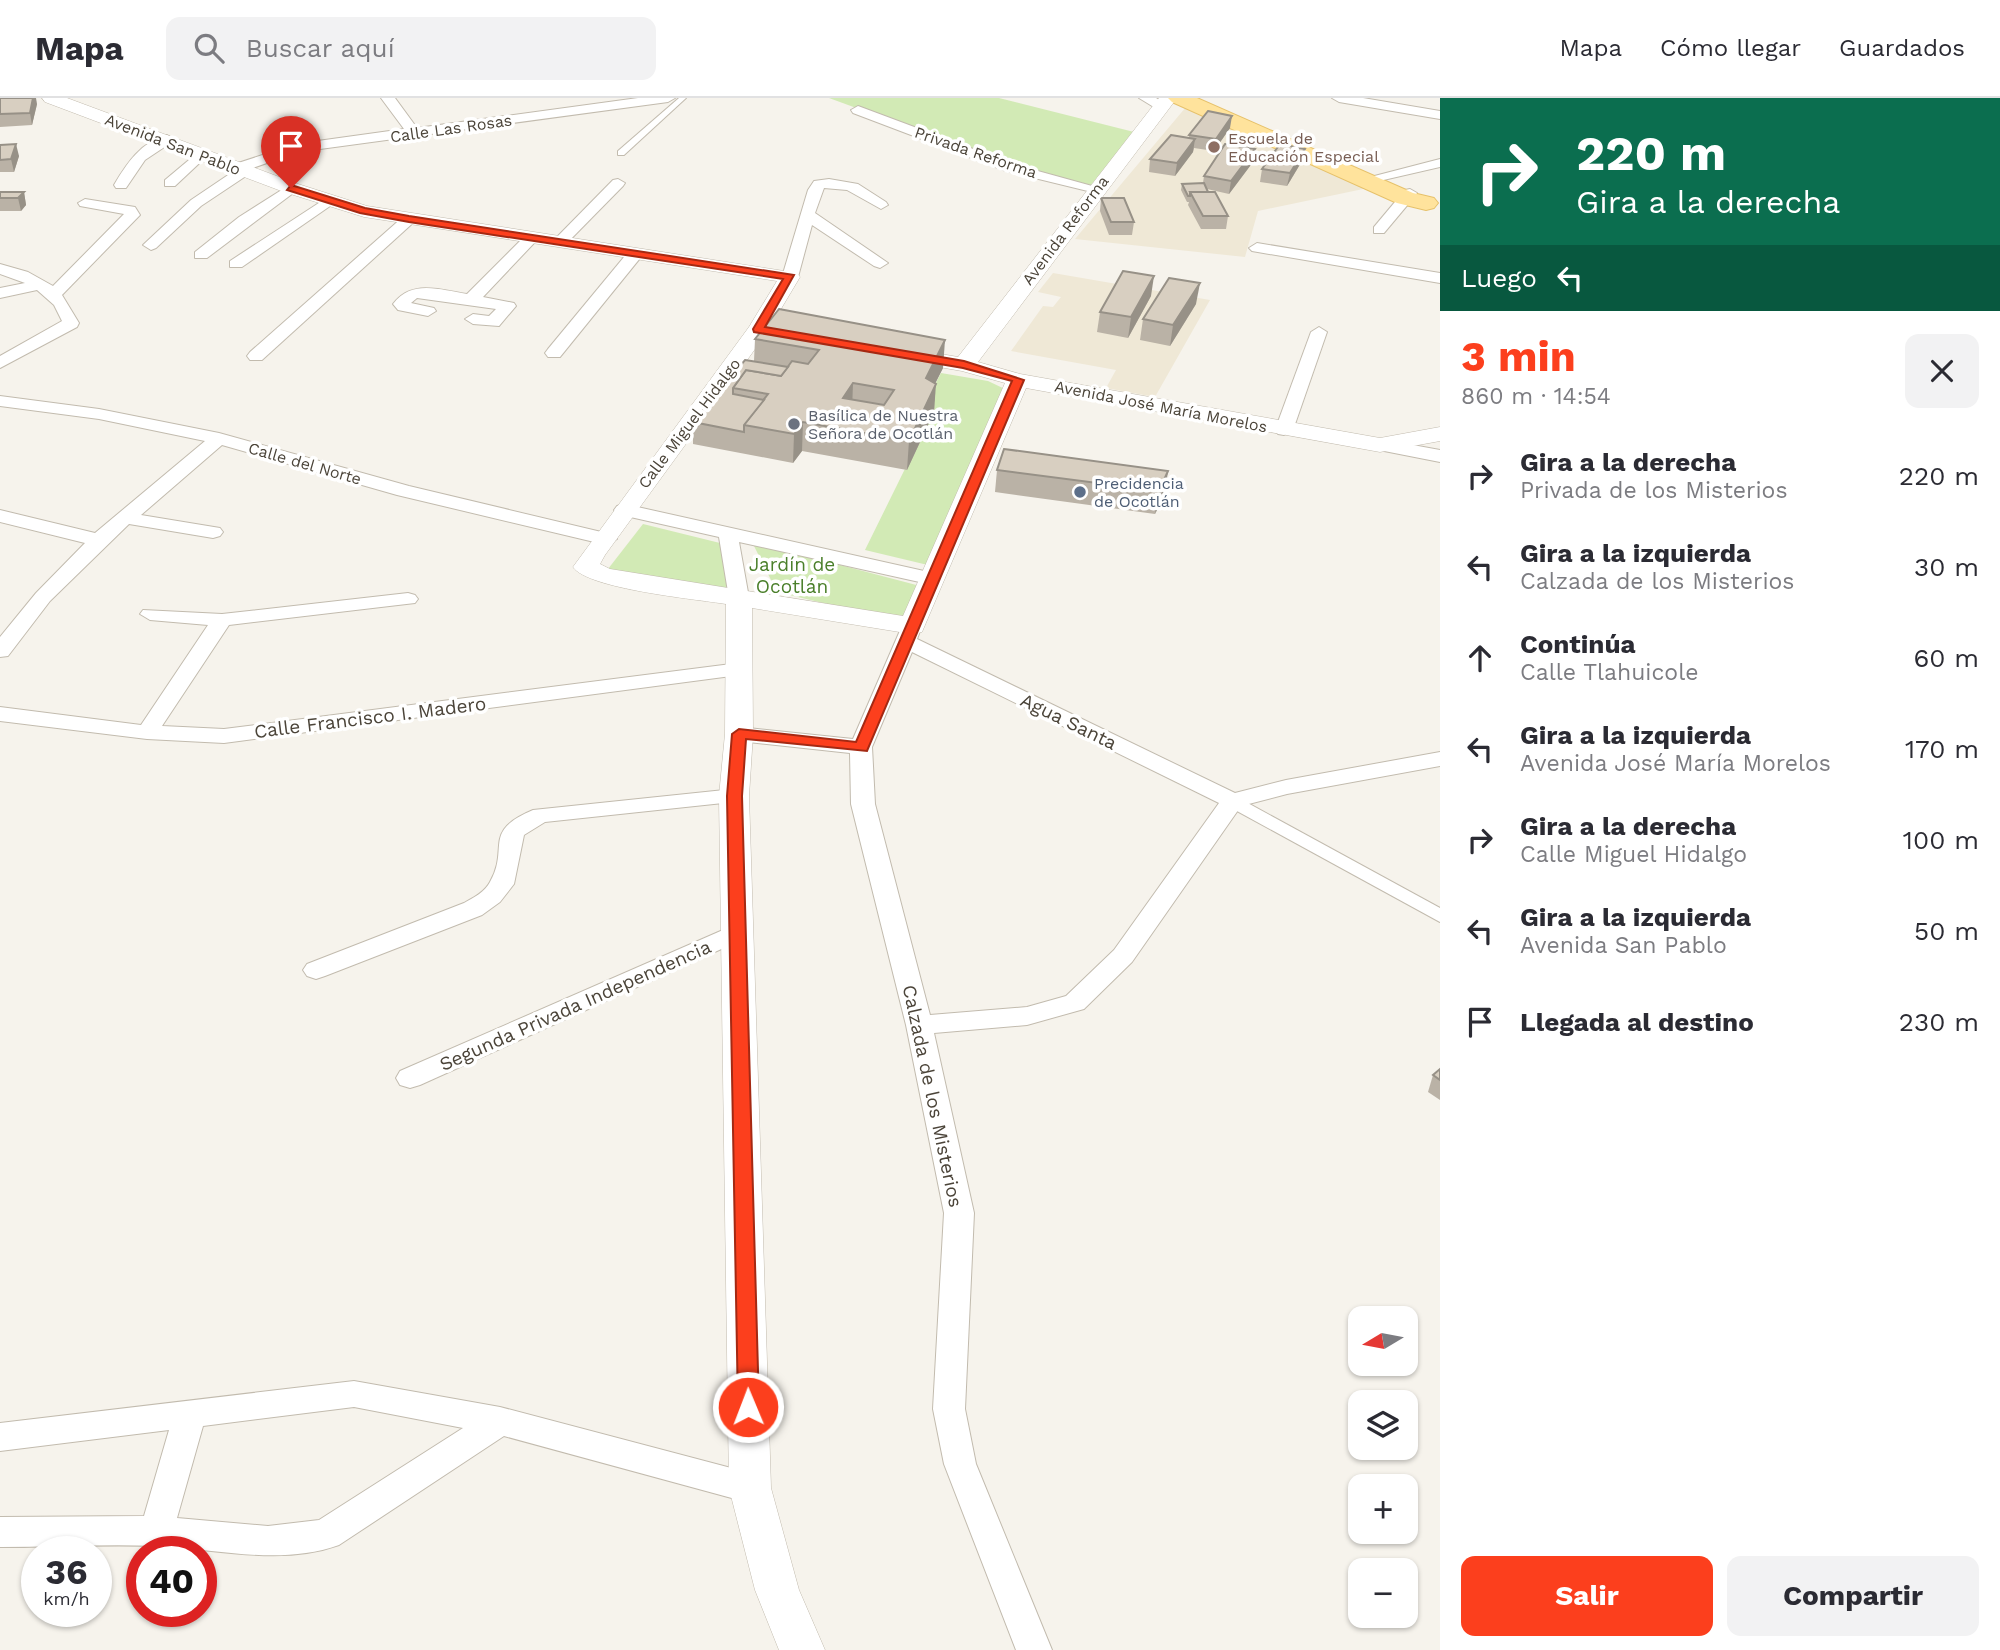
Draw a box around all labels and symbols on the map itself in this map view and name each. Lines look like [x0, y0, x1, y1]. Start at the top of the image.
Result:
street label: Avenida San Pablo [102, 110, 243, 179]
street label: Calle Las Rosas [389, 111, 513, 146]
pin [261, 116, 321, 188]
street label: Privada Reforma [912, 123, 1039, 182]
place label: Escuela de Educación Especial [1228, 129, 1379, 166]
marker: Escuela de Educación Especial [1206, 139, 1222, 155]
street label: Avenida Reforma [1018, 172, 1113, 289]
street label: Calle Miguel Hidalgo [634, 355, 745, 492]
street label: Avenida José María Morelos [1053, 377, 1269, 436]
place label: Basílica de Nuestra Señora de Ocotlán [808, 406, 958, 443]
marker: Basílica de Nuestra Señora de Ocotlán [786, 416, 802, 432]
street label: Calle del Norte [246, 438, 364, 489]
place label: Precidencia de Ocotlán [1094, 474, 1184, 511]
marker: Precidencia de Ocotlán [1072, 484, 1088, 500]
park label: Jardín de Ocotlán [749, 553, 835, 598]
street label: Agua Santa [1017, 688, 1121, 755]
street label: Calle Francisco I. Madero [253, 692, 487, 743]
street label: Segunda Privada Independencia [436, 935, 715, 1076]
street label: Calzada de los Misterios [898, 983, 967, 1209]
north arrow [1348, 1306, 1418, 1376]
position arrow [711, 1370, 785, 1444]
speed limit sign: 40 [126, 1536, 217, 1627]

